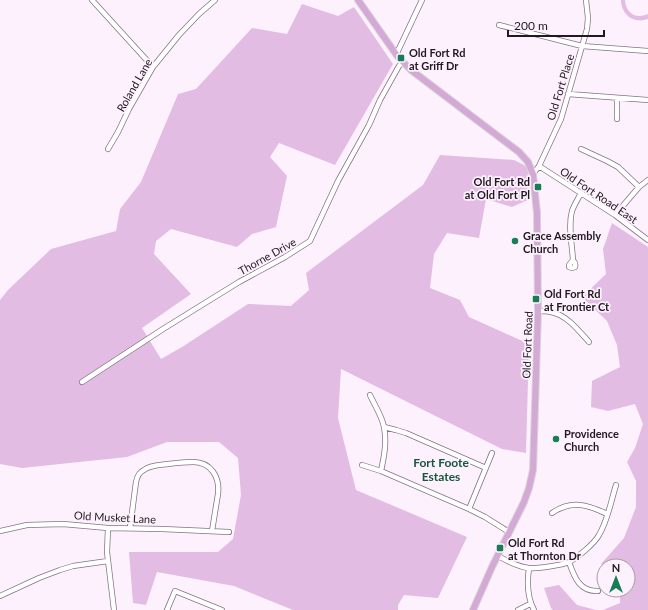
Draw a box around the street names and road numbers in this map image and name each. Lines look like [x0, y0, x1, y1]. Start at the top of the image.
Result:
street label: Old Fort Place [544, 52, 576, 122]
street label: Roland Lane [114, 56, 154, 114]
street label: Old Fort Road East [558, 164, 640, 226]
street label: Thorne Drive [236, 235, 298, 277]
street label: Old Fort Road [519, 311, 535, 379]
street label: Old Musket Lane [74, 508, 157, 526]

